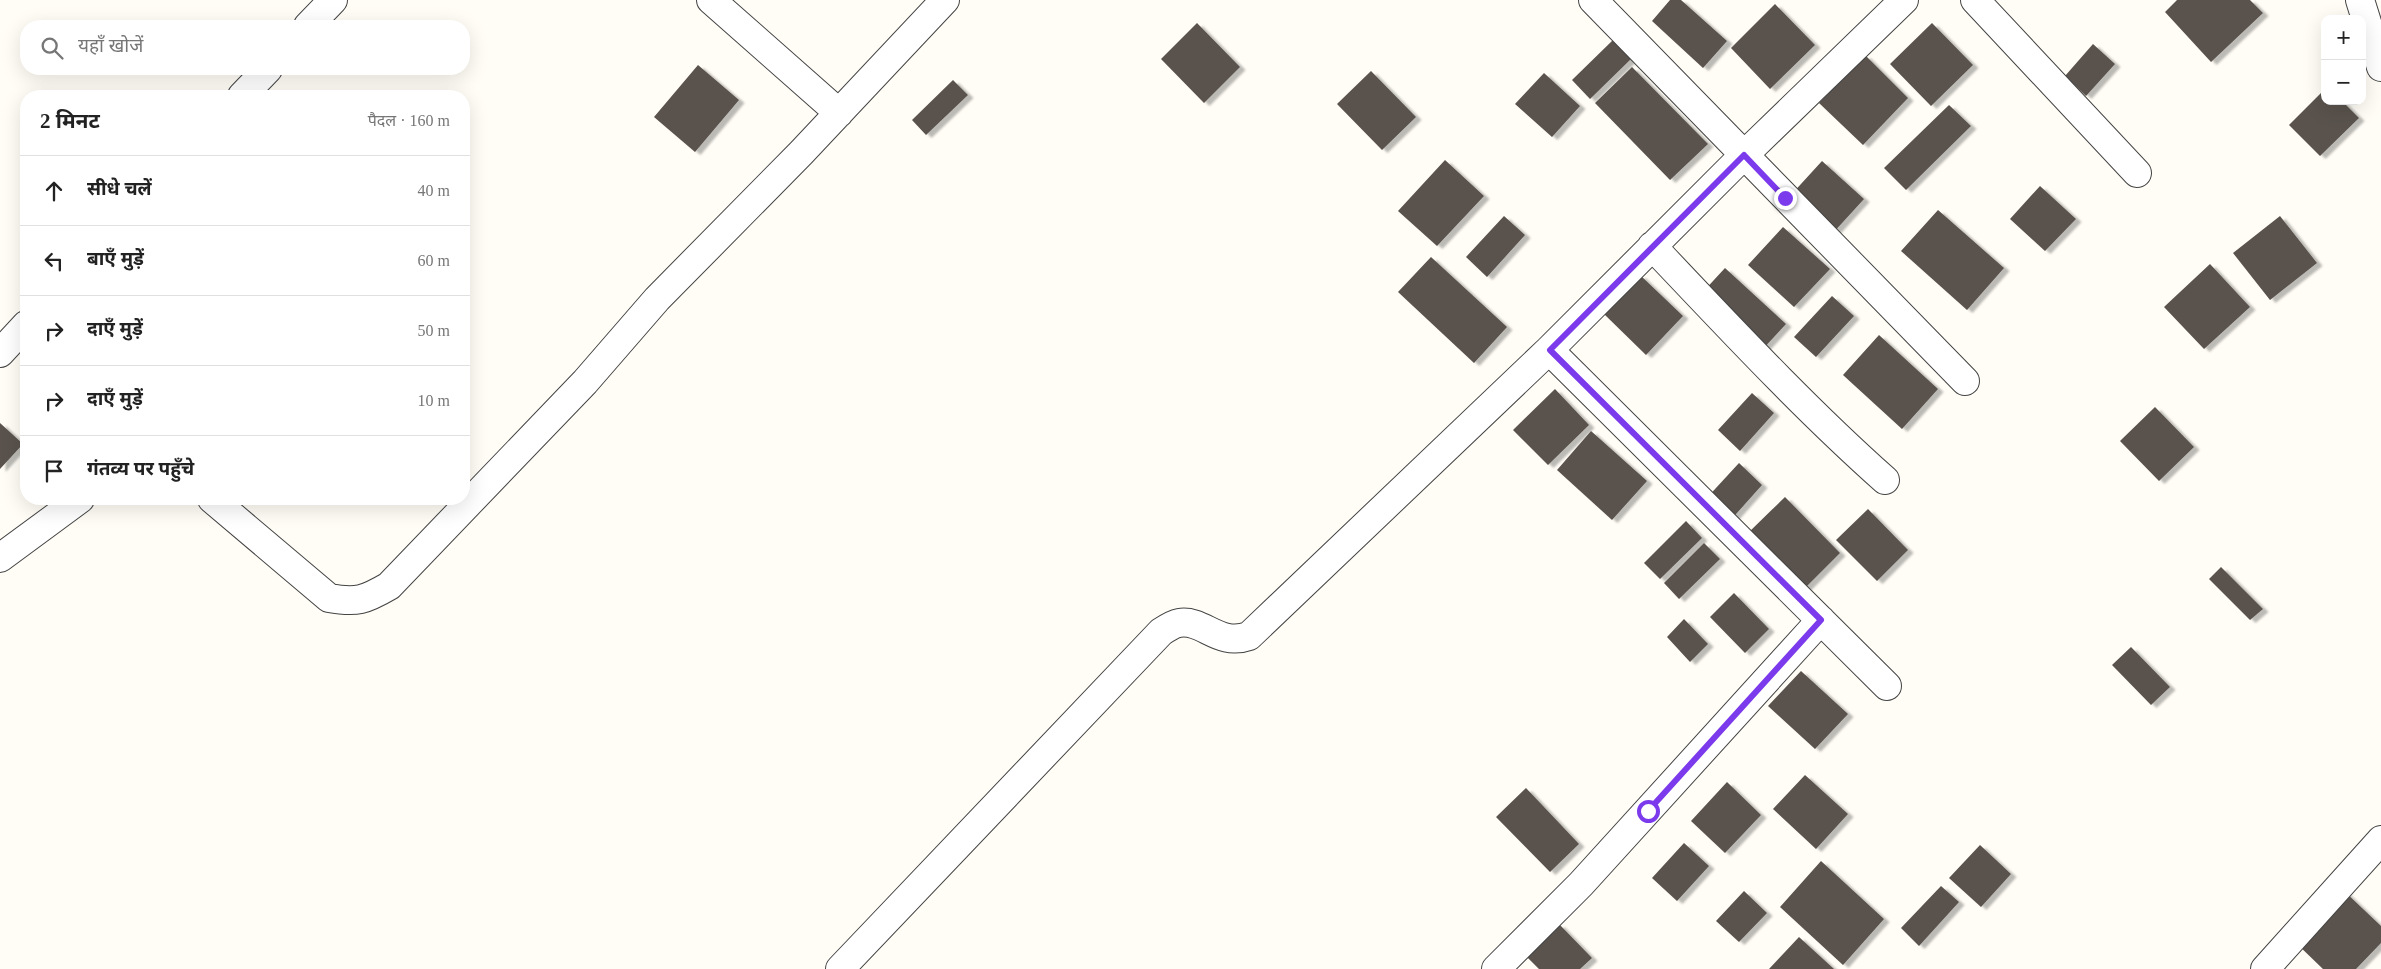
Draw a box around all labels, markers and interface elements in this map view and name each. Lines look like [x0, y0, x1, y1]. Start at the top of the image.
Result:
map controls [2321, 15, 2366, 105]
button: + [2321, 15, 2366, 60]
search box [20, 20, 470, 75]
icon: search [38, 34, 66, 62]
text: यहाँ खोजें [78, 35, 143, 56]
button: − [2321, 60, 2366, 105]
text: 2 मिनट [40, 109, 100, 133]
text: पैदल · 160 m [368, 112, 450, 129]
icon: ahead [40, 177, 68, 205]
text: सीधे चलें [87, 178, 152, 199]
text: 40 m [418, 182, 450, 199]
route end [1774, 187, 1797, 210]
icon: left [40, 247, 68, 275]
text: बाएँ मुड़ें [87, 248, 144, 269]
text: 60 m [418, 252, 450, 269]
icon: right [40, 317, 68, 345]
text: दाएँ मुड़ें [87, 318, 143, 339]
text: 50 m [418, 322, 450, 339]
icon: right [40, 387, 68, 415]
text: दाएँ मुड़ें [87, 388, 143, 409]
text: 10 m [418, 392, 450, 409]
icon: arrive [40, 457, 68, 485]
text: गंतव्य पर पहुँचे [87, 458, 194, 479]
route start [1637, 800, 1660, 823]

